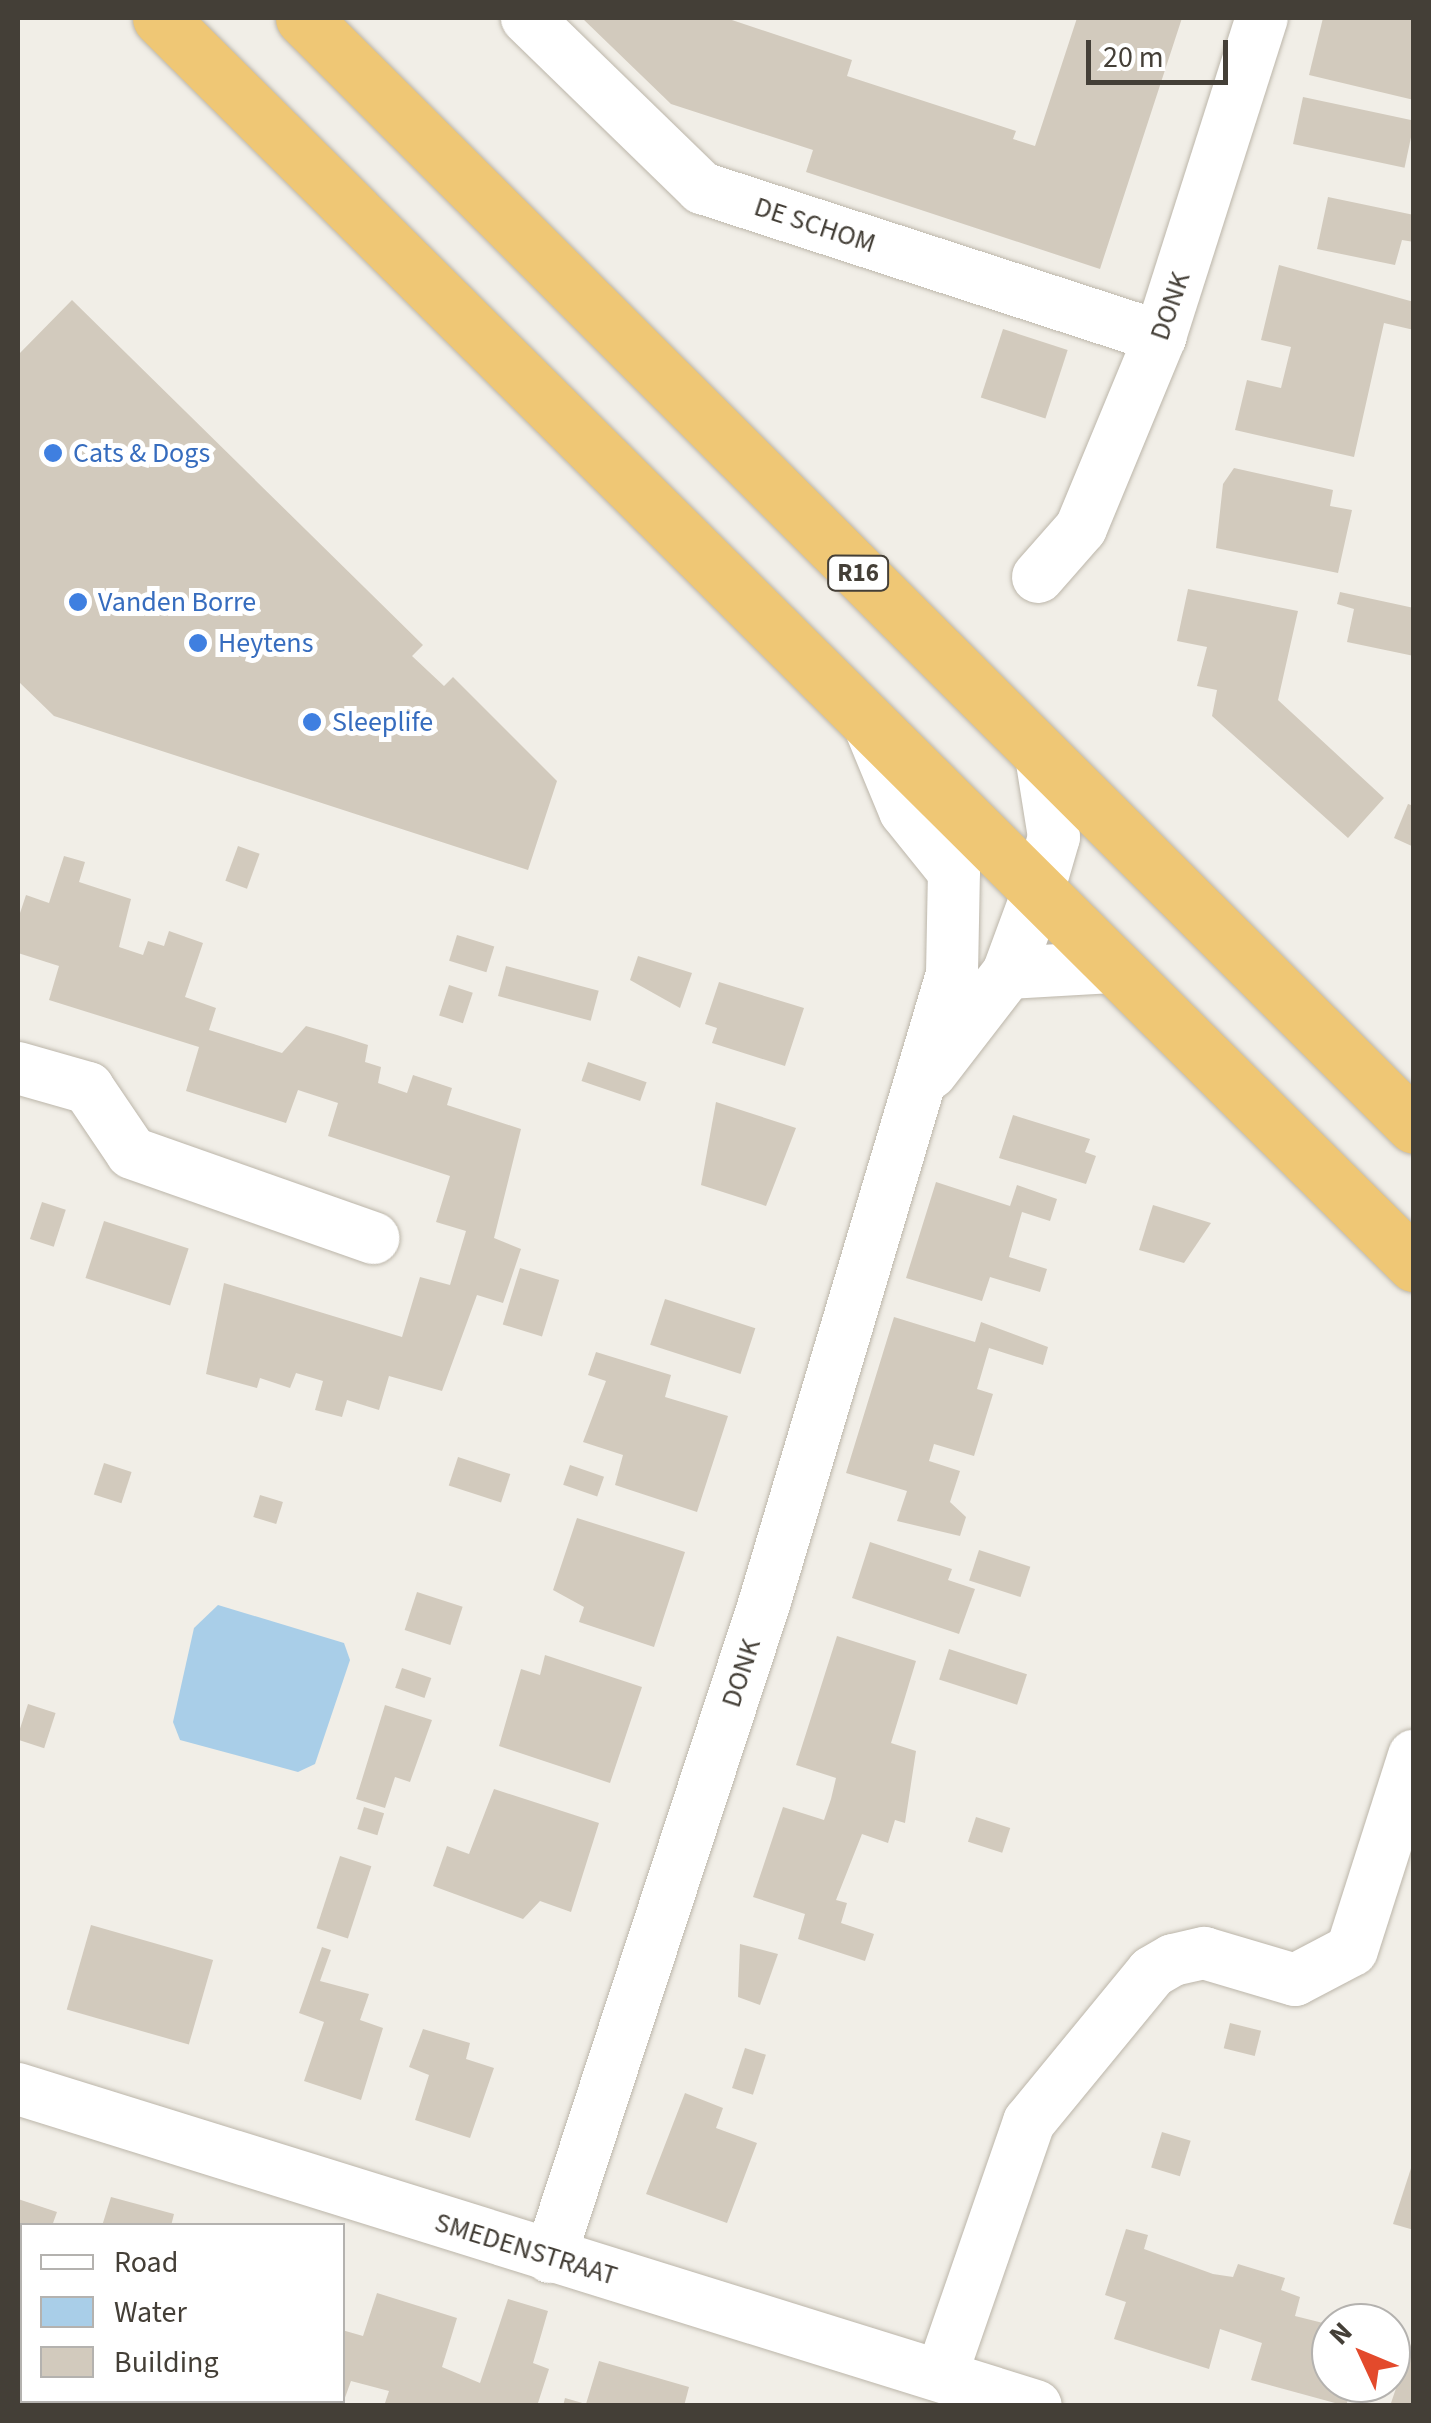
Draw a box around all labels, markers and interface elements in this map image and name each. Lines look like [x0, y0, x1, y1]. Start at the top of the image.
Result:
scale bar [1091, 20, 1234, 82]
text: 20 m [1103, 36, 1164, 79]
street label: DE SCHOM [750, 190, 880, 260]
street label: DONK [1143, 267, 1197, 345]
place label: Cats & Dogs [73, 436, 210, 470]
marker: Cats & Dogs [42, 442, 64, 464]
road number: R16 [826, 553, 890, 593]
place label: Vanden Borre [98, 585, 256, 619]
marker: Vanden Borre [67, 591, 89, 613]
place label: Heytens [218, 626, 313, 660]
marker: Heytens [187, 632, 209, 654]
place label: Sleeplife [332, 705, 433, 739]
marker: Sleeplife [301, 711, 323, 733]
street label: DONK [714, 1634, 768, 1712]
street label: SMEDENSTRAAT [431, 2205, 621, 2293]
legend [20, 2223, 345, 2403]
text: Road [114, 2241, 178, 2284]
text: Water [114, 2291, 187, 2334]
north arrow [1311, 2303, 1411, 2403]
text: N [1320, 2313, 1362, 2354]
text: Building [114, 2341, 219, 2384]

